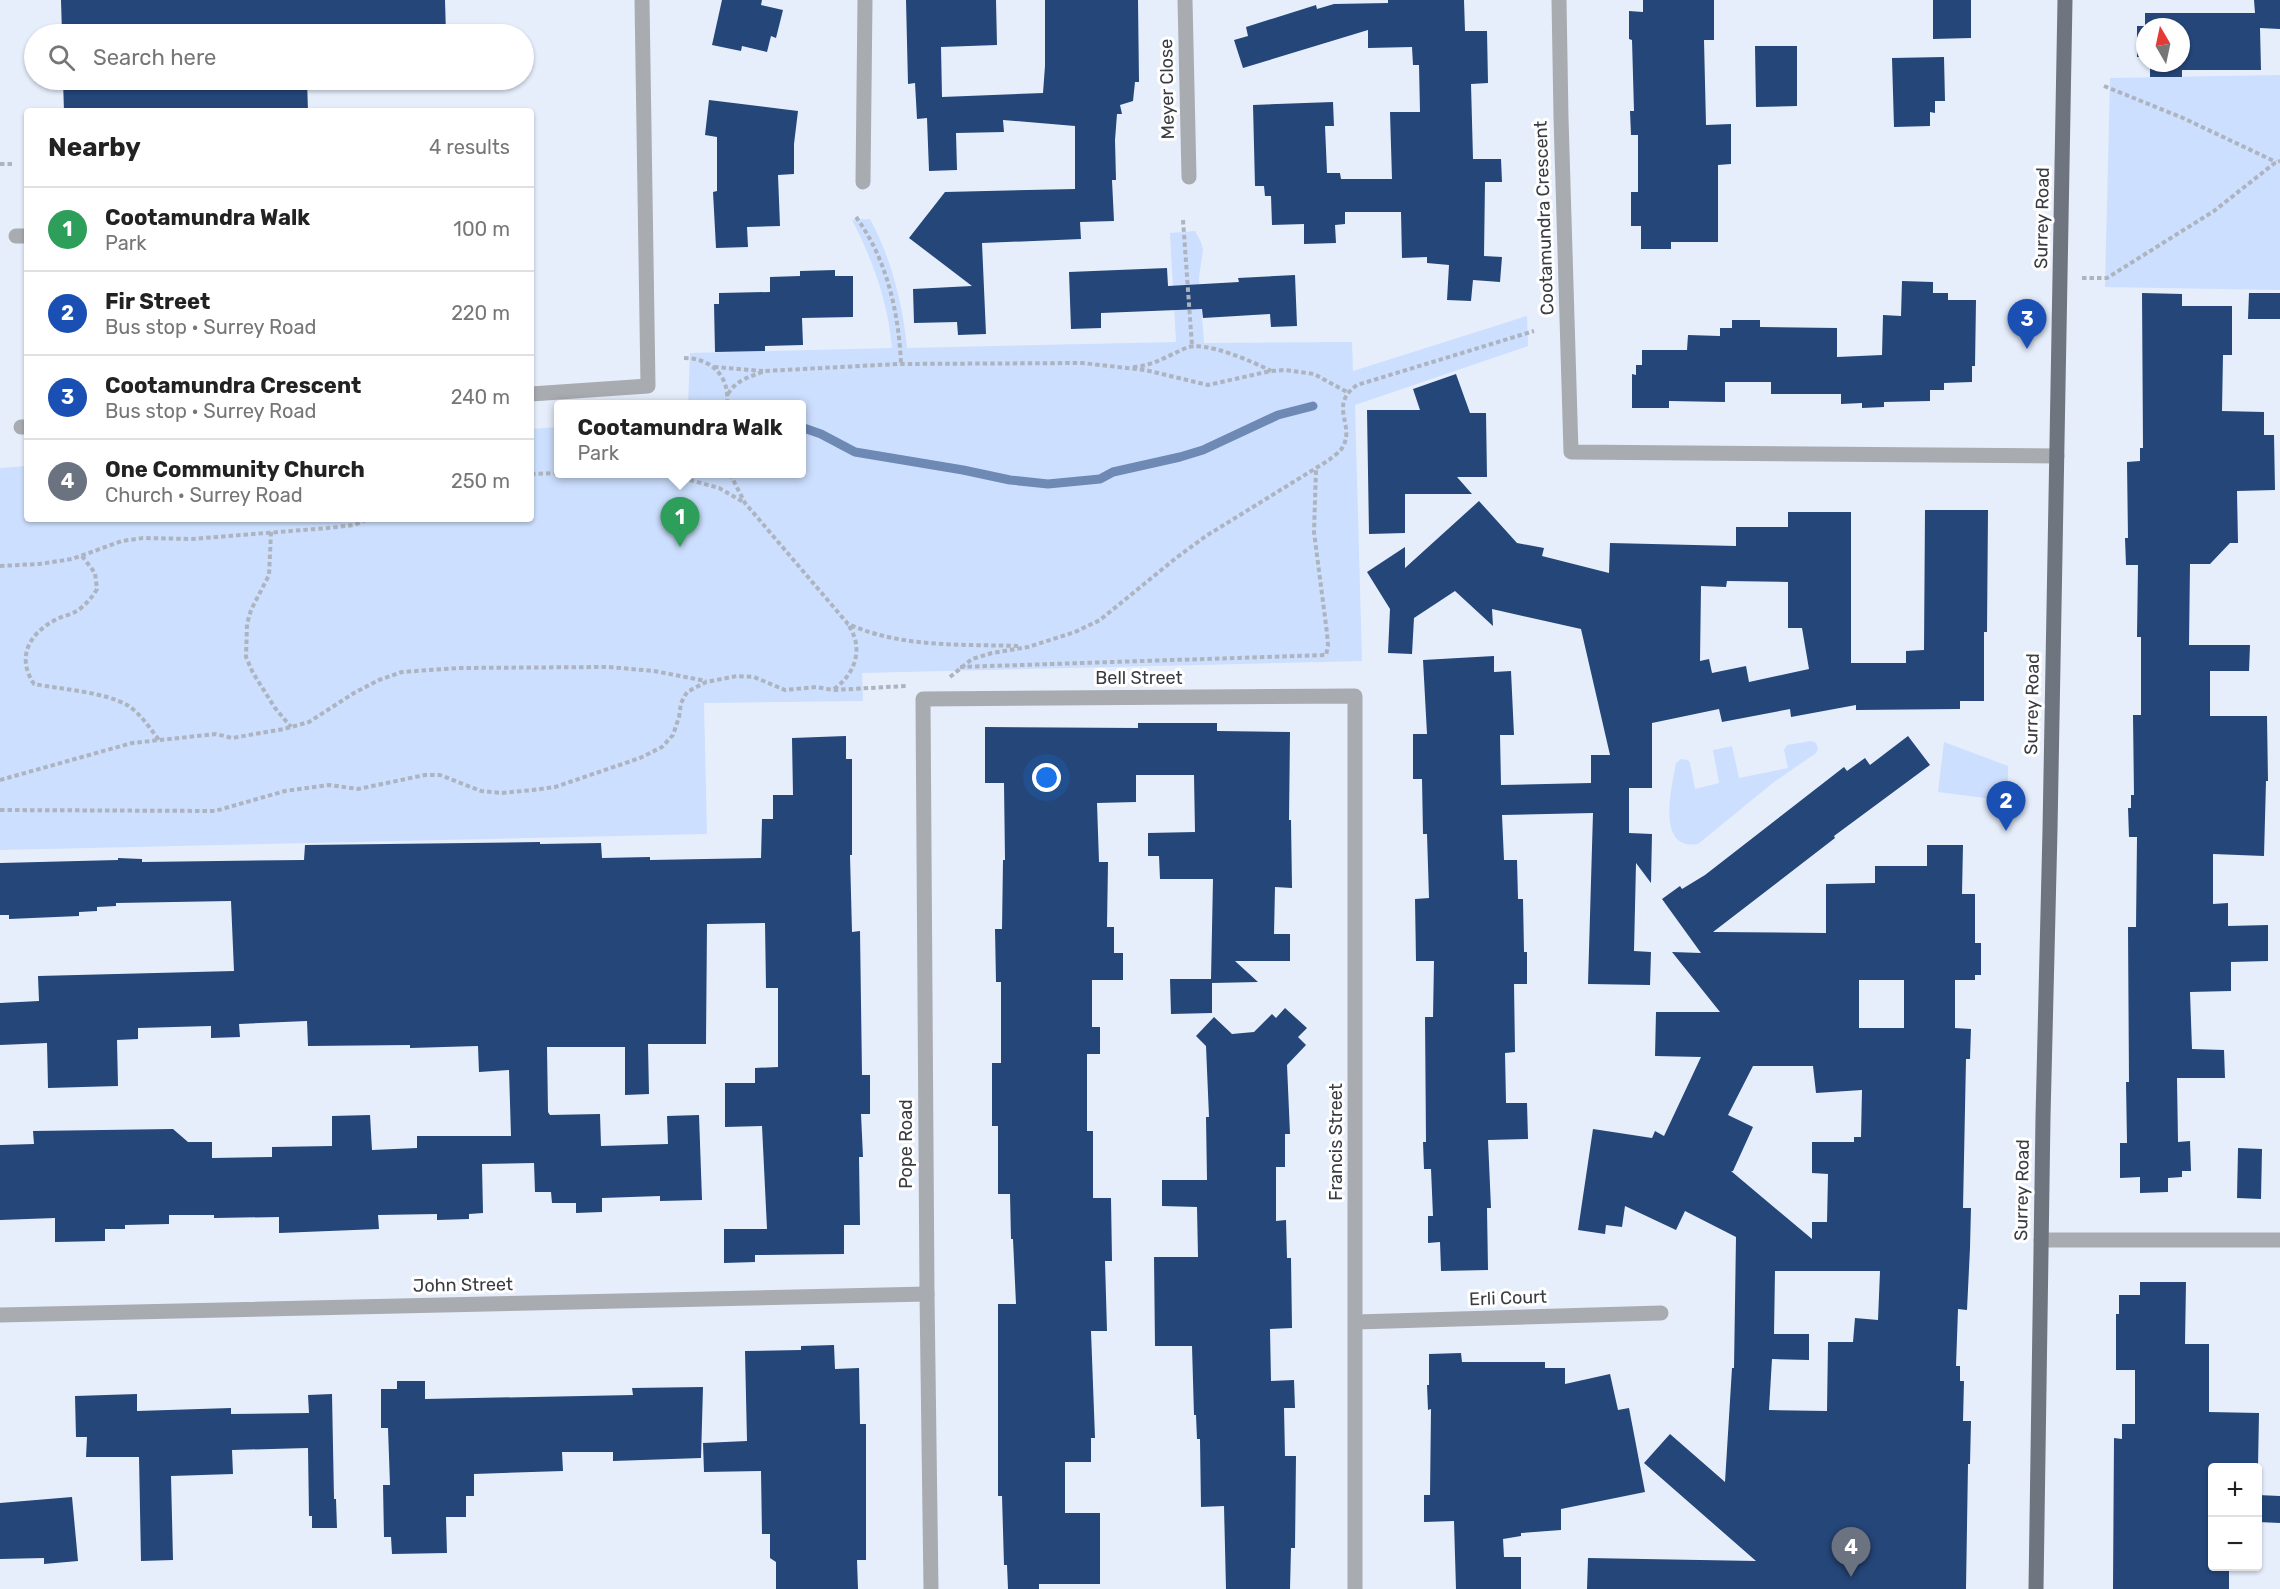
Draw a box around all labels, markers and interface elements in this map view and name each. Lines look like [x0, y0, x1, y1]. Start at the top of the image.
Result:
north arrow [2136, 18, 2190, 72]
search box [24, 24, 534, 90]
street label: Meyer Close [1155, 39, 1179, 139]
icon: search [45, 41, 78, 74]
text: Search here [93, 44, 216, 71]
street label: Cootamundra Crescent [1530, 120, 1558, 316]
text: Nearby [48, 132, 141, 163]
text: 4 results [429, 135, 510, 159]
street label: Surrey Road [2030, 167, 2054, 269]
text: Cootamundra Walk [105, 204, 310, 231]
text: 1 [63, 217, 72, 241]
text: 100 m [453, 217, 510, 241]
text: Park [105, 231, 147, 255]
text: Fir Street [105, 288, 210, 315]
pin: 3 [2008, 300, 2046, 349]
text: 2 [61, 301, 74, 325]
text: 220 m [451, 301, 510, 325]
text: Bus stop · Surrey Road [105, 315, 316, 339]
text: Cootamundra Crescent [105, 372, 361, 399]
text: 3 [61, 385, 74, 409]
text: 240 m [451, 385, 510, 409]
text: Bus stop · Surrey Road [105, 399, 316, 423]
popup [554, 400, 806, 478]
text: Cootamundra Walk [577, 414, 783, 441]
text: Park [577, 441, 619, 465]
text: One Community Church [105, 456, 365, 483]
text: 4 [61, 469, 74, 493]
text: 250 m [451, 469, 510, 493]
text: Church · Surrey Road [105, 483, 303, 507]
pin: 1 [660, 498, 700, 547]
street label: Surrey Road [2020, 653, 2044, 755]
street label: Bell Street [1095, 667, 1183, 689]
your location [1032, 763, 1061, 792]
pin: 2 [1986, 782, 2026, 831]
street label: Francis Street [1325, 1083, 1347, 1201]
street label: Pope Road [895, 1099, 917, 1189]
street label: Surrey Road [2010, 1139, 2034, 1241]
street label: John Street [413, 1273, 513, 1297]
street label: Erli Court [1469, 1286, 1547, 1310]
map controls [2208, 1463, 2262, 1571]
button: + [2208, 1463, 2262, 1517]
button: − [2208, 1517, 2262, 1571]
pin: 4 [1832, 1528, 1870, 1577]

